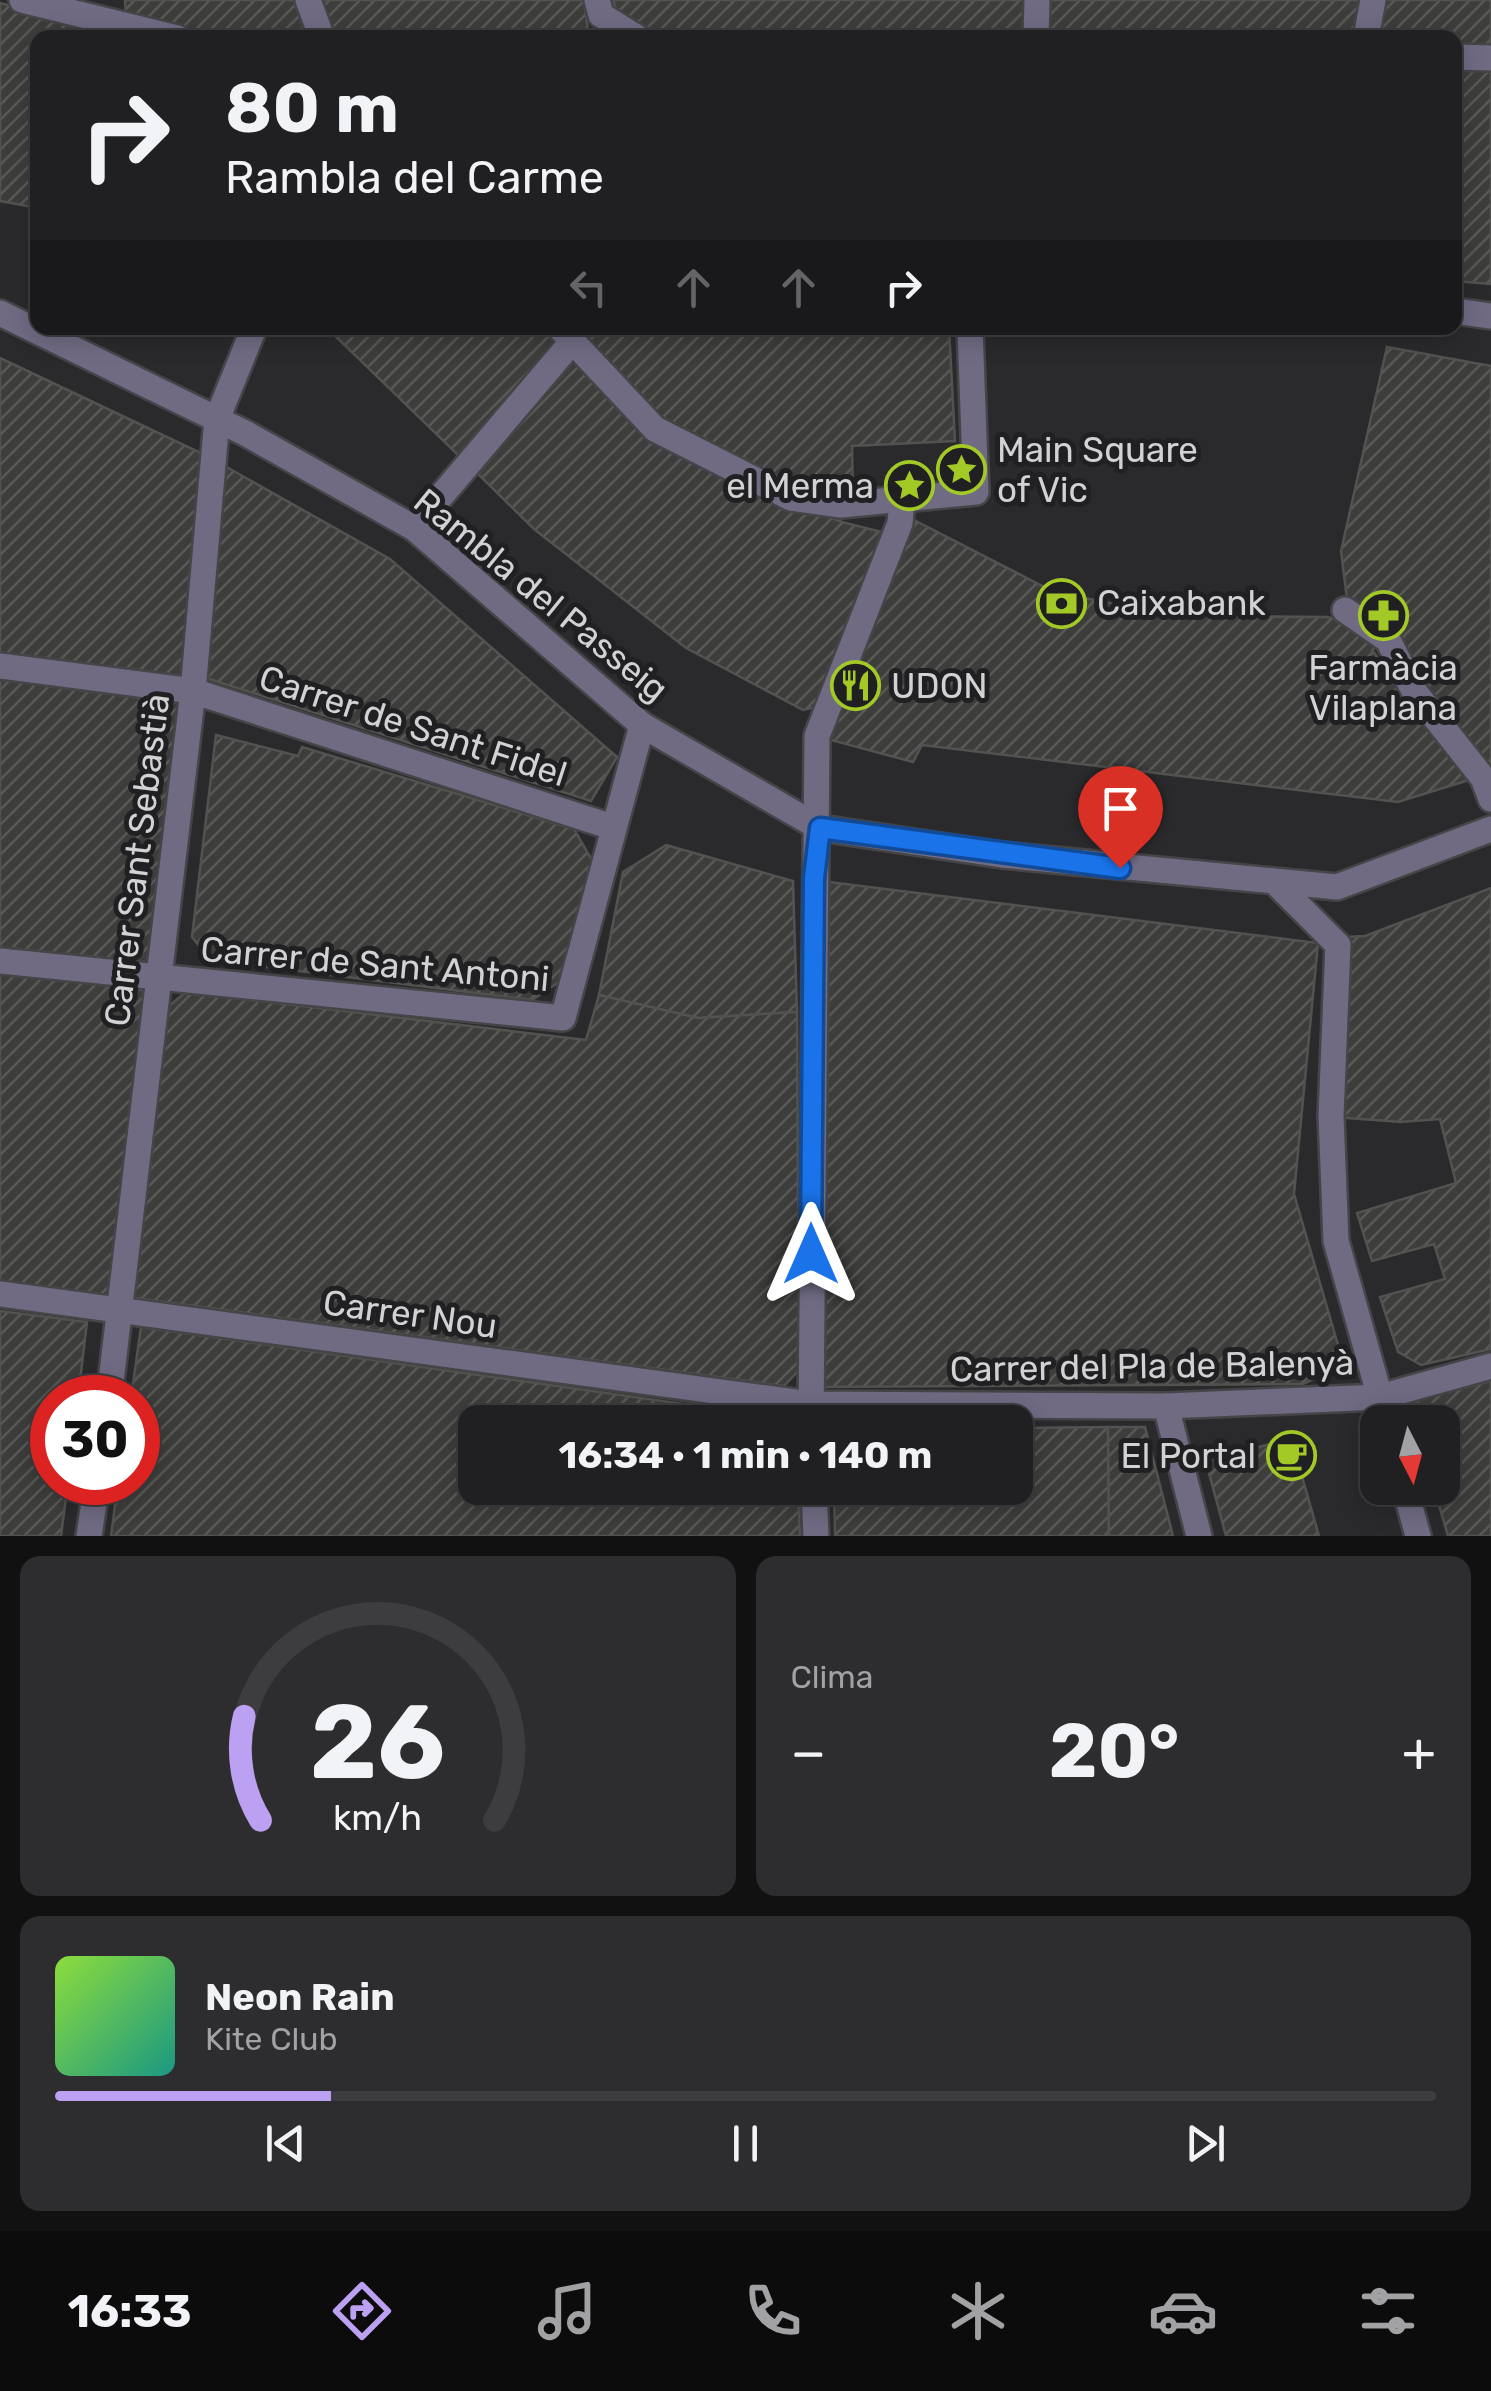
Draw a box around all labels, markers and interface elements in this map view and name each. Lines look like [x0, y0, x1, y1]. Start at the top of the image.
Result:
text: 80 m [225, 67, 399, 150]
icon: right [60, 70, 190, 200]
text: Rambla del Carme [225, 151, 604, 204]
icon: left [561, 260, 616, 315]
icon: ahead [666, 260, 721, 315]
icon: ahead [771, 260, 826, 315]
icon: right [876, 260, 931, 315]
place label: Main Square of Vic [997, 429, 1198, 511]
place icon: Main Square of Vic [936, 444, 988, 496]
place icon: el Merma [883, 460, 935, 512]
place label: el Merma [726, 465, 874, 507]
street label: Rambla del Passeig [406, 480, 676, 710]
bank icon: Caixabank [1036, 577, 1088, 629]
place label: Caixabank [1097, 582, 1266, 624]
pharmacy icon: Farmàcia Vilaplana [1357, 590, 1409, 642]
place label: Farmàcia Vilaplana [1308, 647, 1458, 729]
street label: Carrer de Sant Fidel [254, 656, 572, 796]
restaurant icon: UDON [830, 660, 882, 712]
place label: UDON [891, 665, 988, 707]
street label: Carrer Sant Sebastià [96, 691, 178, 1029]
pin [1078, 766, 1163, 869]
icon: arrive [1093, 781, 1148, 836]
street label: Carrer de Sant Antoni [199, 928, 551, 1000]
position arrow [759, 1202, 863, 1306]
street label: Carrer Nou [320, 1281, 500, 1347]
street label: Carrer del Pla de Balenyà [949, 1341, 1355, 1391]
speed limit sign: 30 [30, 1375, 160, 1505]
north arrow [1360, 1405, 1460, 1505]
map controls [1360, 1405, 1460, 1505]
cafe icon: El Portal [1265, 1430, 1317, 1482]
text: 16:34 · 1 min · 140 m [559, 1432, 932, 1478]
place label: El Portal [1121, 1435, 1256, 1477]
text: Clima [791, 1658, 873, 1696]
text: 26 [310, 1681, 445, 1804]
text: 20° [1049, 1707, 1179, 1796]
text: − [791, 1720, 826, 1785]
text: + [1402, 1720, 1436, 1785]
text: km/h [333, 1797, 422, 1839]
text: Neon Rain [205, 1974, 395, 2020]
text: Kite Club [205, 2020, 338, 2058]
icon: previous [258, 2116, 313, 2171]
icon: pause [718, 2116, 773, 2171]
icon: next [1178, 2116, 1233, 2171]
icon: directions [327, 2276, 397, 2346]
icon: music [532, 2276, 602, 2346]
icon: phone [738, 2276, 808, 2346]
icon: climate [943, 2276, 1013, 2346]
icon: car [1148, 2276, 1218, 2346]
icon: filters [1353, 2276, 1423, 2346]
text: 16:33 [68, 2285, 192, 2338]

